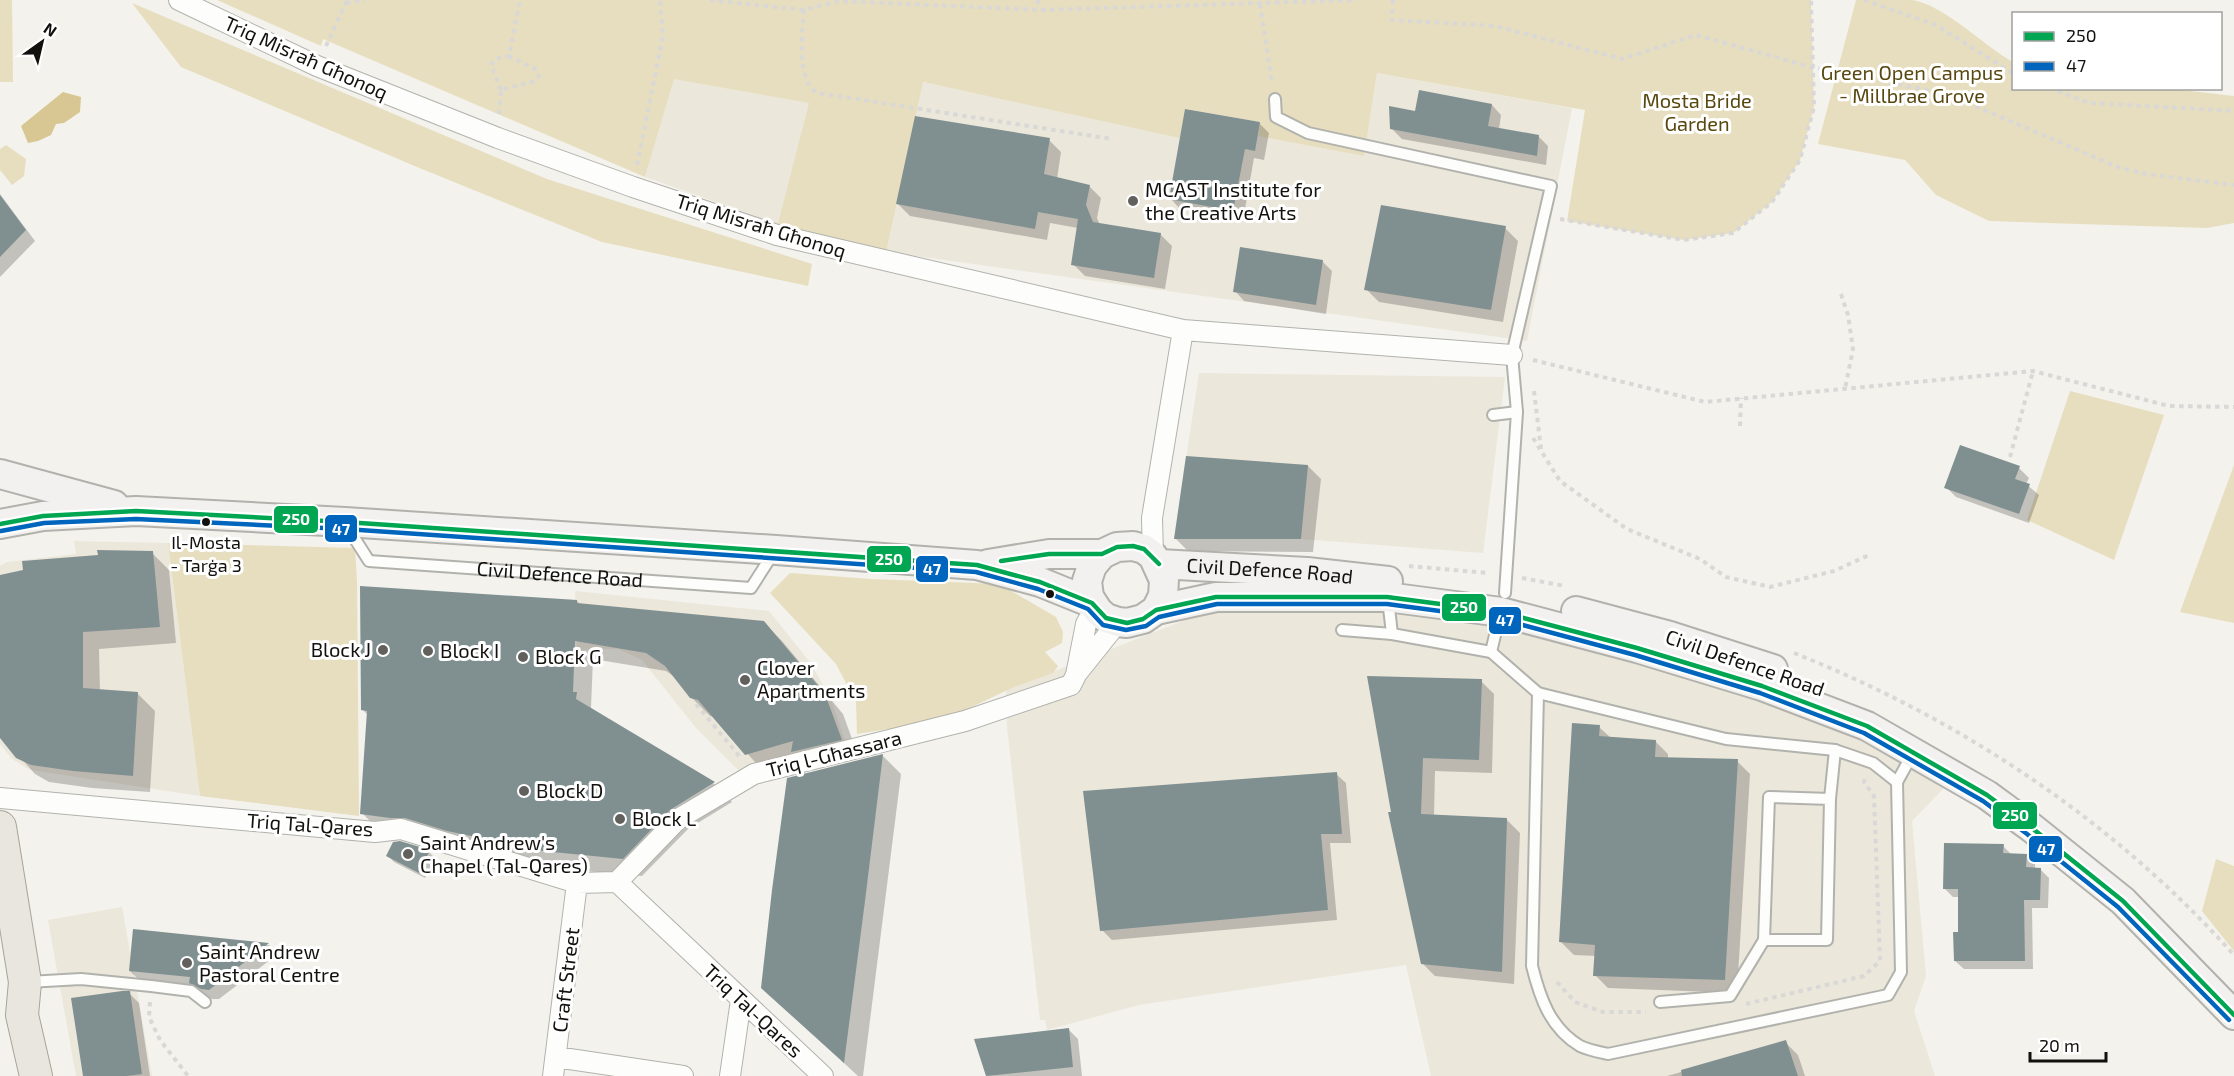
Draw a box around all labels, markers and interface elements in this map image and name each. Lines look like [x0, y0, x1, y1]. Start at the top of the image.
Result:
street label: Triq Misraħ Għonoq [221, 10, 392, 104]
north arrow [12, 12, 72, 72]
legend [2012, 12, 2222, 90]
text: N [41, 18, 61, 40]
text: 250 [2066, 24, 2097, 46]
text: 47 [2066, 54, 2086, 76]
park label: Green Open Campus - Millbrae Grove [1821, 60, 2003, 107]
park label: Mosta Bride Garden [1642, 88, 1752, 135]
place label: MCAST Institute for the Creative Arts [1145, 177, 1321, 224]
street label: Triq Misraħ Għonoq [673, 188, 849, 262]
marker: MCAST Institute for the Creative Arts [1126, 194, 1140, 208]
line badge: 250 [273, 505, 319, 534]
text: 250 [282, 509, 310, 528]
line badge: 47 [324, 514, 358, 543]
marker: Il-Mosta - Tarġa 3 [200, 516, 212, 528]
text: 47 [332, 519, 351, 538]
place label: Il-Mosta - Tarġa 3 [170, 531, 242, 576]
line badge: 250 [866, 545, 912, 573]
text: 250 [875, 549, 903, 568]
street label: Civil Defence Road [1186, 553, 1354, 588]
line badge: 47 [915, 555, 949, 583]
street label: Civil Defence Road [476, 556, 644, 591]
text: 47 [923, 559, 942, 578]
unlabelled marker [1044, 588, 1056, 600]
line badge: 250 [1441, 593, 1487, 622]
text: 250 [1450, 597, 1478, 616]
line badge: 47 [1488, 606, 1522, 635]
text: 47 [1496, 610, 1515, 629]
street label: Civil Defence Road [1663, 624, 1828, 701]
place label: Block J [311, 637, 371, 661]
place label: Block I [440, 638, 499, 662]
marker: Block J [376, 643, 390, 657]
marker: Block I [421, 644, 435, 658]
place label: Block G [535, 644, 601, 668]
marker: Block G [516, 650, 530, 664]
place label: Clover Apartments [757, 655, 865, 702]
marker: Clover Apartments [738, 673, 752, 687]
street label: Triq l-Għassara [764, 725, 904, 781]
place label: Block D [536, 778, 603, 802]
marker: Block D [517, 784, 531, 798]
line badge: 250 [1992, 801, 2038, 830]
text: 250 [2001, 805, 2029, 824]
place label: Block L [632, 806, 696, 830]
street label: Triq Tal-Qares [246, 808, 374, 840]
marker: Block L [613, 812, 627, 826]
place label: Saint Andrew's Chapel (Tal-Qares) [420, 830, 588, 877]
line badge: 47 [2028, 835, 2063, 863]
text: 47 [2037, 839, 2056, 858]
marker: Saint Andrew's Chapel (Tal-Qares) [401, 847, 415, 861]
street label: Craft Street [547, 926, 583, 1034]
place label: Saint Andrew Pastoral Centre [199, 939, 340, 986]
marker: Saint Andrew Pastoral Centre [180, 956, 194, 970]
street label: Triq Tal-Qares [699, 958, 808, 1062]
scale bar [2030, 1025, 2106, 1063]
text: 20 m [2039, 1034, 2080, 1056]

